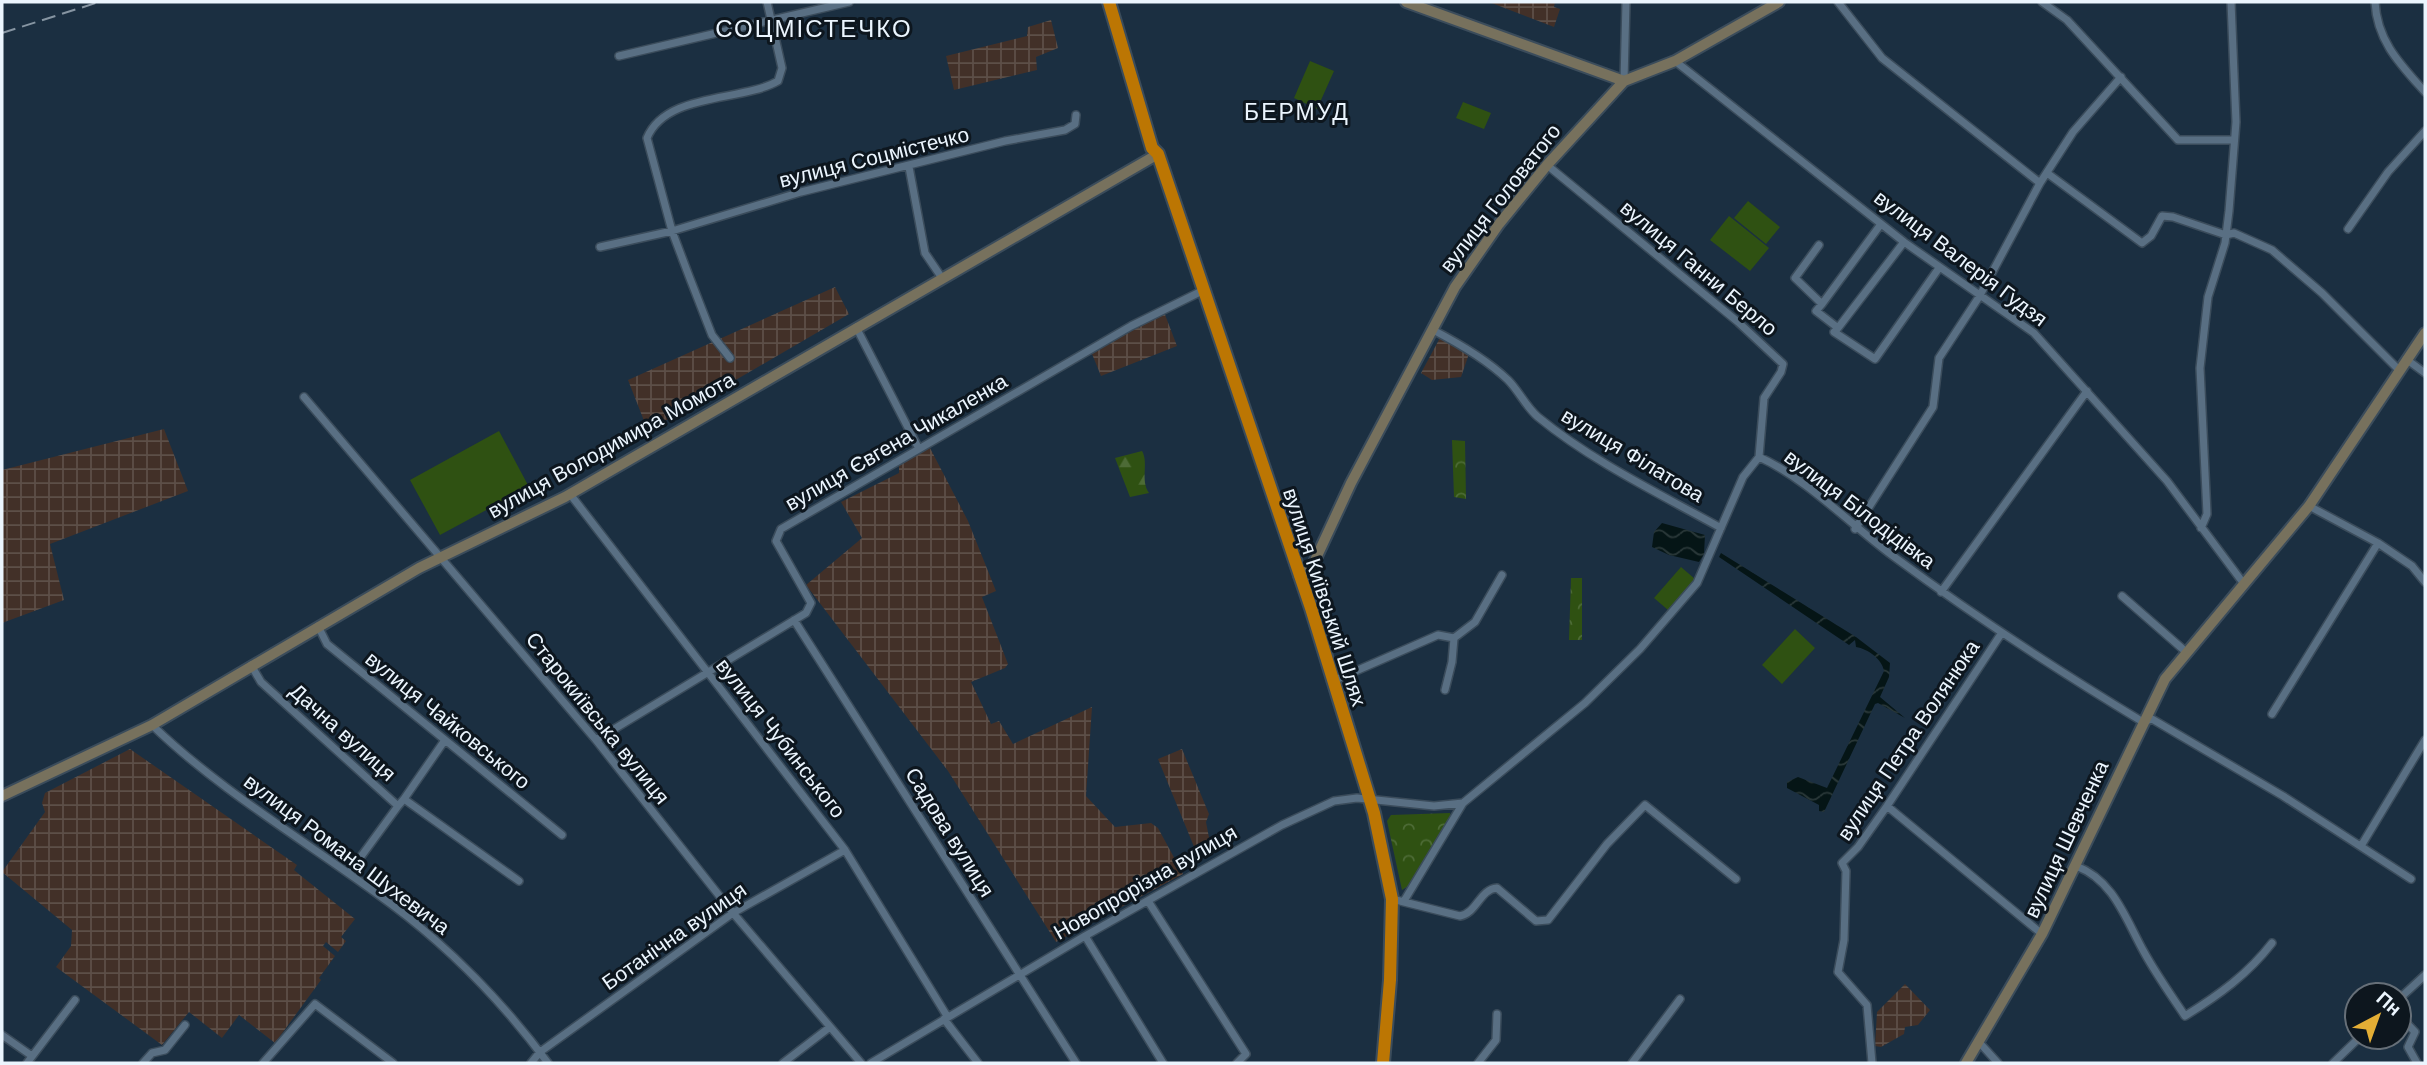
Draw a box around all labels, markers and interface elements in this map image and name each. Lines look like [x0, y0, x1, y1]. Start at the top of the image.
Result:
district label: СОЦМІСТЕЧКО [715, 15, 913, 42]
district label: БЕРМУД [1244, 99, 1350, 125]
street label: вулиця Головатого [1435, 119, 1565, 277]
street label: вулиця Соцмістечко [777, 122, 971, 192]
street label: вулиця Валерія Гудзя [1870, 186, 2052, 330]
street label: вулиця Ганни Берло [1616, 196, 1782, 340]
street label: вулиця Володимира Момота [484, 367, 739, 523]
street label: вулиця Євгена Чикаленка [781, 369, 1011, 515]
street label: вулиця Філатова [1558, 403, 1709, 507]
street label: вулиця Білодідівка [1780, 445, 1940, 573]
street label: вулиця Київський Шлях [1279, 485, 1371, 709]
street label: Старокиївська вулиця [522, 628, 674, 808]
street label: вулиця Петра Волянюка [1832, 635, 1984, 844]
street label: вулиця Чайковського [361, 647, 535, 793]
street label: вулиця Чубинського [712, 654, 850, 822]
street label: Дачна вулиця [286, 679, 400, 785]
street label: вулиця Шевченка [2020, 757, 2113, 921]
street label: Садова вулиця [901, 763, 999, 901]
street label: вулиця Романа Шухевича [240, 769, 454, 939]
street label: Новопрорізна вулиця [1049, 820, 1241, 944]
street label: Ботанічна вулиця [598, 878, 750, 994]
north arrow [2343, 981, 2413, 1051]
text: Пн [2372, 987, 2405, 1020]

